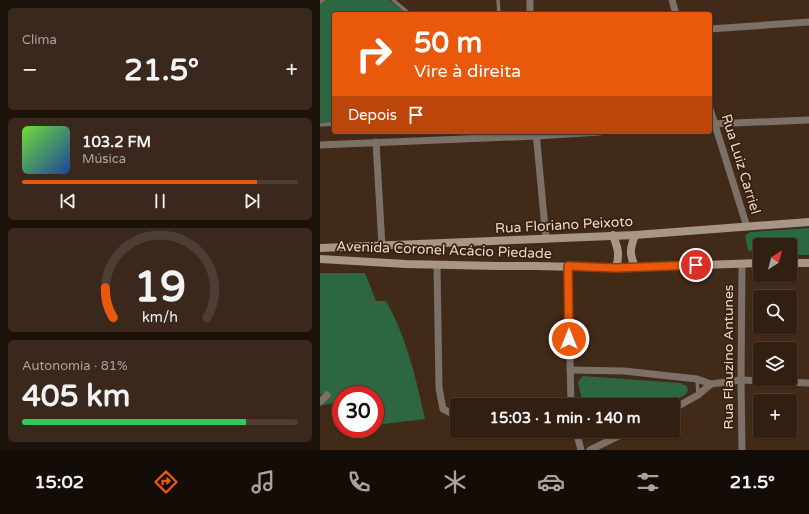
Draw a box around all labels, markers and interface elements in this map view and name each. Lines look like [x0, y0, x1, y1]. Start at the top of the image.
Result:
text: 50 m [414, 26, 482, 60]
icon: right [348, 28, 400, 80]
text: Clima [22, 32, 57, 48]
text: 21.5° [124, 52, 199, 89]
text: − [22, 57, 38, 83]
text: + [286, 57, 298, 83]
text: Vire à direita [414, 60, 521, 82]
icon: arrive [405, 104, 427, 126]
text: Depois [348, 106, 397, 124]
street label: Rua Luiz Carriel [718, 112, 764, 216]
text: 103.2 FM [82, 133, 151, 151]
text: Música [82, 151, 126, 167]
icon: previous [57, 190, 79, 212]
icon: pause [149, 190, 171, 212]
icon: next [241, 190, 263, 212]
street label: Rua Floriano Peixoto [495, 213, 633, 237]
street label: Avenida Coronel Acácio Piedade [336, 238, 552, 262]
north arrow [753, 238, 797, 282]
map controls [753, 238, 797, 438]
pin [679, 248, 713, 282]
icon: arrive [685, 254, 707, 276]
text: 19 [134, 263, 186, 313]
street label: Rua Flauzino Antunes [720, 284, 737, 430]
button: search [753, 290, 797, 334]
text: km/h [142, 309, 178, 326]
position arrow [548, 318, 590, 360]
button: layers [753, 342, 797, 386]
text: Autonomia · 81% [22, 358, 128, 374]
text: 405 km [22, 378, 130, 415]
speed limit sign: 30 [332, 386, 384, 438]
button: + [753, 394, 797, 438]
text: 15:03 · 1 min · 140 m [490, 409, 640, 427]
icon: directions [152, 468, 180, 496]
icon: music [249, 468, 277, 496]
icon: phone [345, 468, 373, 496]
icon: climate [441, 468, 469, 496]
icon: car [537, 468, 565, 496]
icon: filters [634, 468, 662, 496]
text: 15:02 [34, 471, 84, 493]
text: 21.5° [730, 471, 775, 493]

